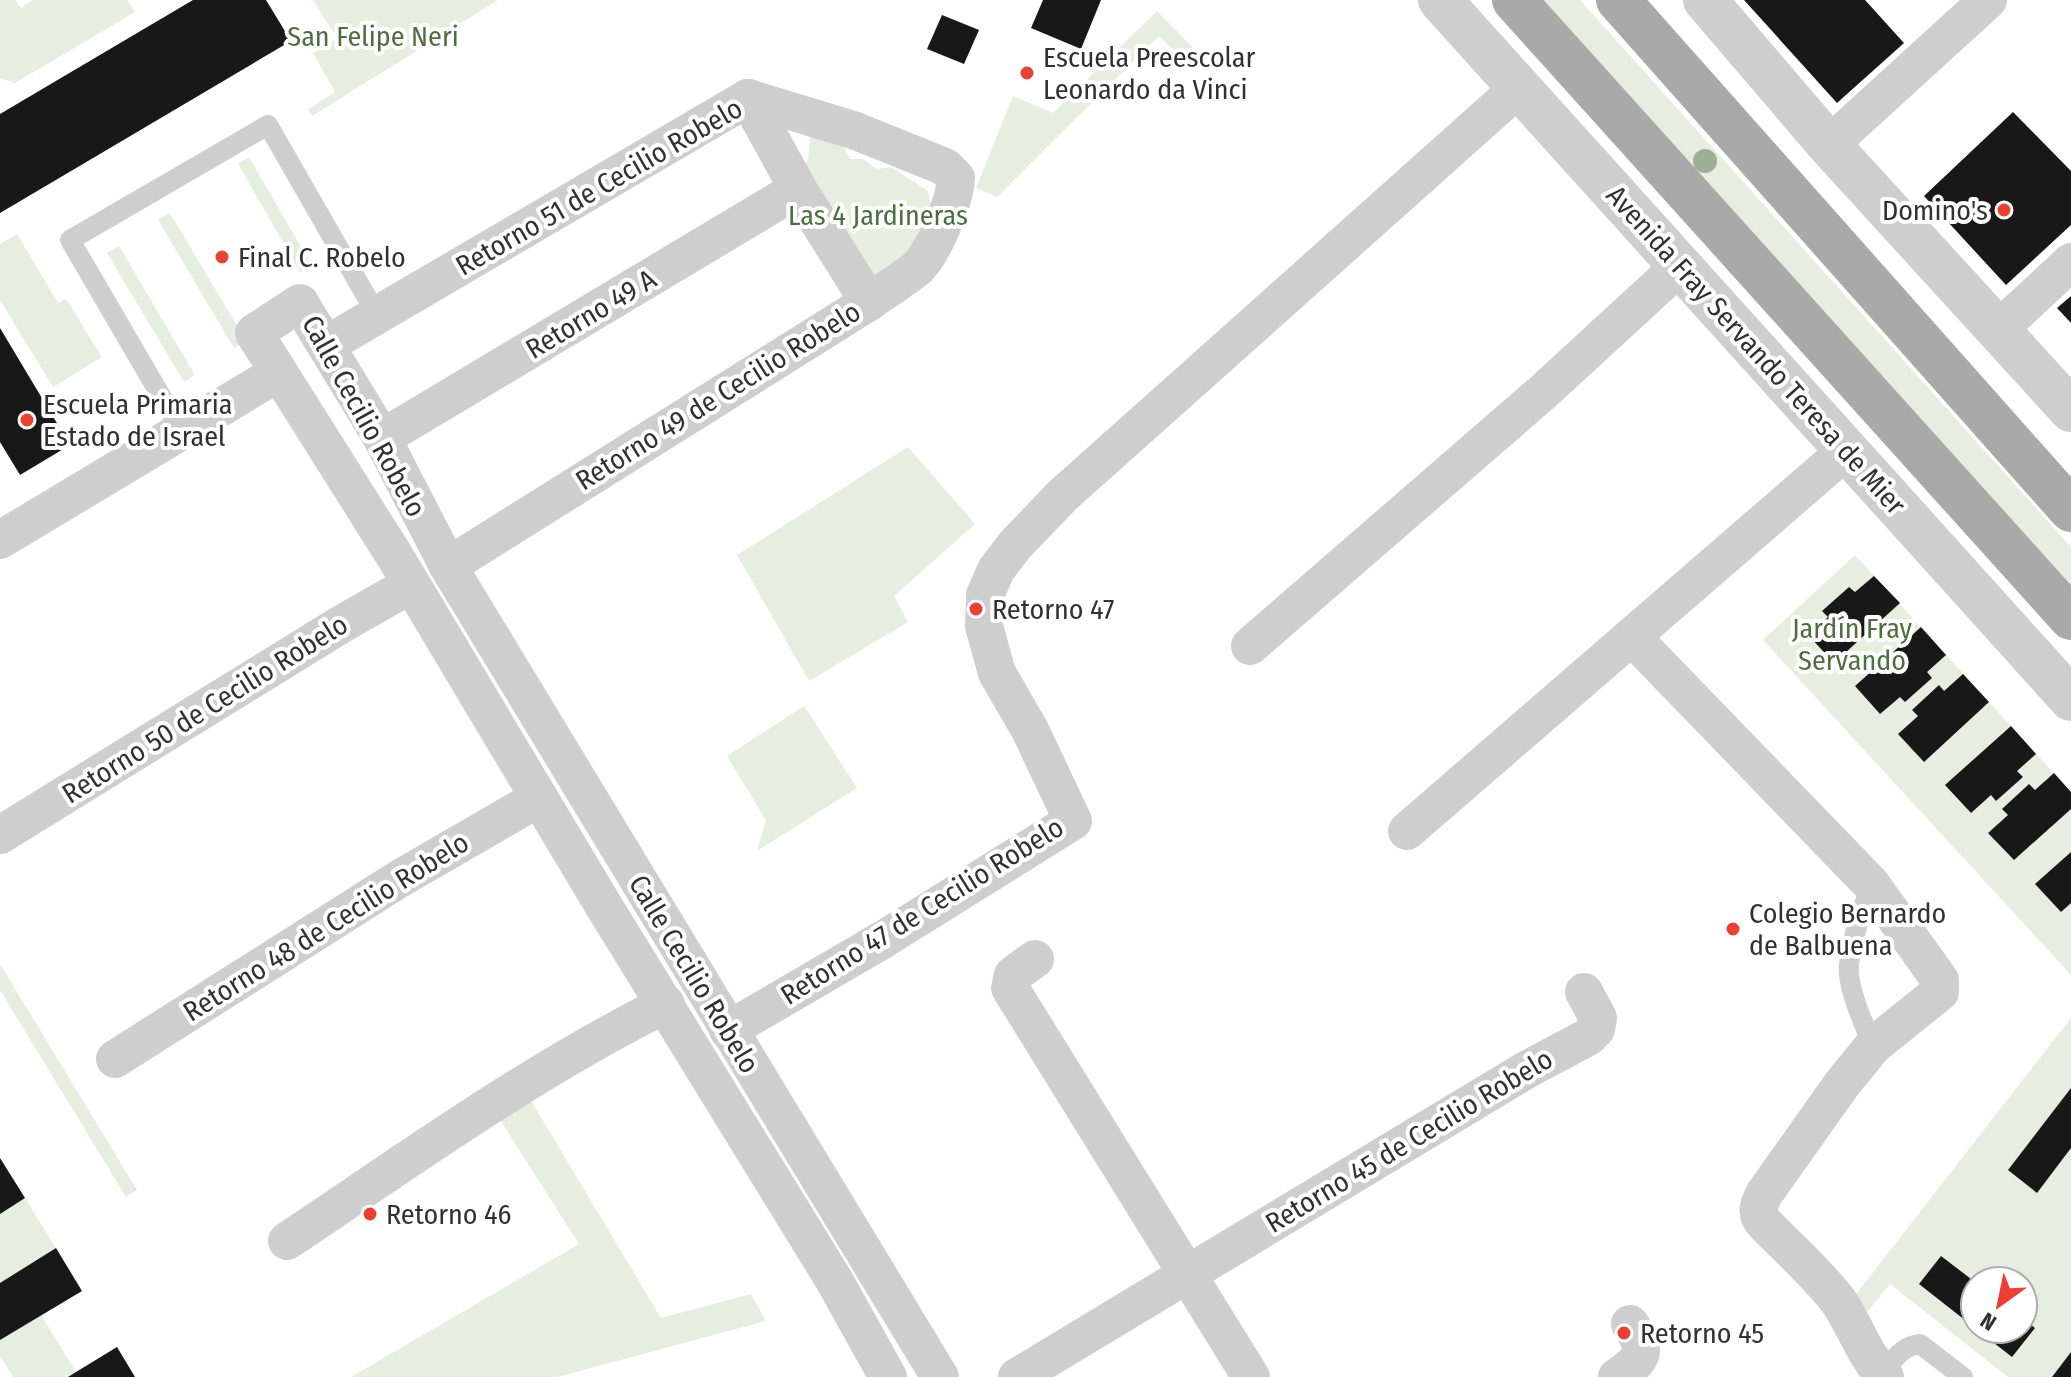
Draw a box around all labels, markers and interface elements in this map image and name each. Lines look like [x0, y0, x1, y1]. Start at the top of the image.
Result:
park label: San Felipe Neri [287, 20, 459, 53]
place label: Escuela Preescolar Leonardo da Vinci [1043, 41, 1256, 106]
marker: Escuela Preescolar Leonardo da Vinci [1018, 64, 1036, 82]
street label: Retorno 51 de Cecilio Robelo [450, 91, 748, 283]
street label: Avenida Fray Servando Teresa de Mier [1600, 179, 1913, 521]
place label: Domino's [1882, 194, 1988, 227]
park label: Las 4 Jardineras [788, 199, 968, 232]
marker: Domino's [1995, 201, 2013, 219]
place label: Final C. Robelo [238, 241, 406, 274]
marker: Final C. Robelo [213, 248, 231, 266]
street label: Retorno 49 A [520, 262, 662, 366]
street label: Retorno 49 de Cecilio Robelo [570, 295, 866, 497]
street label: Calle Cecilio Robelo [295, 310, 433, 522]
place label: Escuela Primaria Estado de Israel [43, 388, 232, 453]
marker: Escuela Primaria Estado de Israel [18, 411, 36, 429]
place label: Retorno 47 [992, 593, 1114, 626]
marker: Retorno 47 [967, 600, 985, 618]
street label: Retorno 50 de Cecilio Robelo [56, 608, 354, 810]
park label: Jardín Fray Servando [1792, 612, 1913, 677]
street label: Retorno 47 de Cecilio Robelo [775, 810, 1069, 1012]
street label: Retorno 48 de Cecilio Robelo [177, 826, 475, 1028]
street label: Calle Cecilio Robelo [622, 869, 766, 1079]
place label: Colegio Bernardo de Balbuena [1749, 897, 1946, 962]
marker: Colegio Bernardo de Balbuena [1724, 920, 1742, 938]
street label: Retorno 45 de Cecilio Robelo [1260, 1042, 1558, 1240]
place label: Retorno 46 [386, 1198, 511, 1231]
marker: Retorno 46 [361, 1205, 379, 1223]
north arrow [1959, 1265, 2039, 1345]
text: N [1975, 1306, 2001, 1336]
place label: Retorno 45 [1640, 1317, 1764, 1350]
marker: Retorno 45 [1615, 1324, 1633, 1342]

